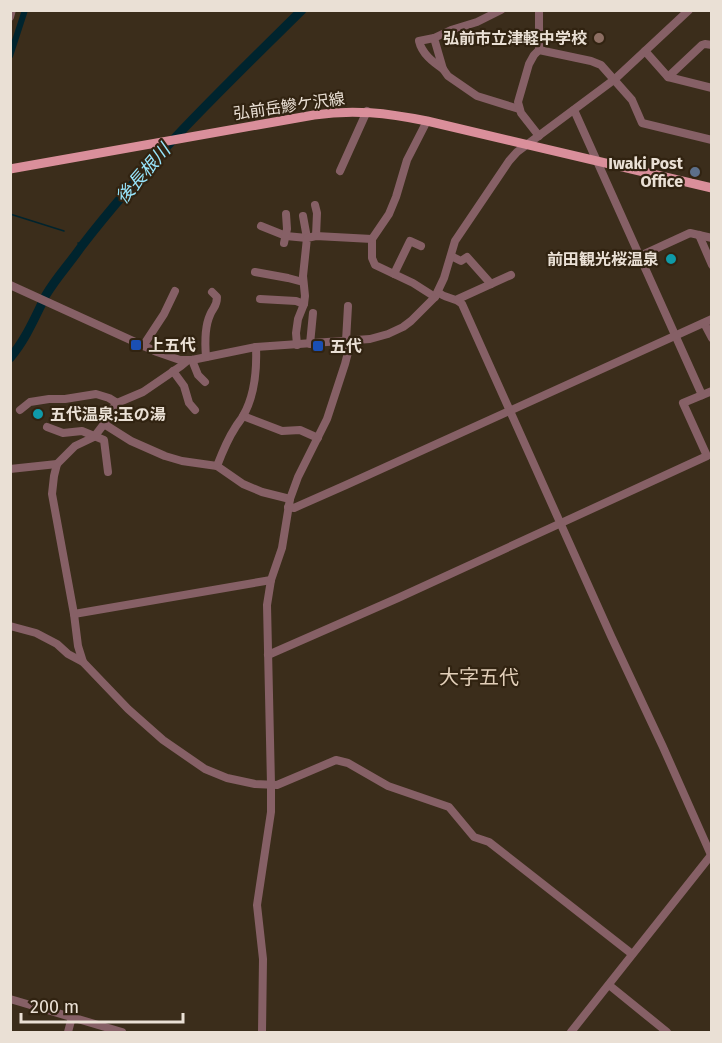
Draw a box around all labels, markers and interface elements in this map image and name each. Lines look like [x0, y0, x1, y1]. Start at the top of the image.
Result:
place label: 弘前市立津軽中学校 [443, 29, 587, 48]
marker: 弘前市立津軽中学校 [592, 31, 606, 45]
street label: 弘前岳鰺ケ沢線 [232, 89, 346, 123]
water label: 後長根川 [111, 138, 176, 208]
place label: Iwaki Post Office [608, 154, 684, 191]
marker: Iwaki Post Office [688, 165, 702, 179]
place label: 前田観光桜温泉 [547, 250, 659, 269]
marker: 前田観光桜温泉 [664, 252, 678, 266]
place label: 上五代 [148, 336, 196, 355]
place label: 五代 [330, 337, 362, 356]
marker: 上五代 [129, 338, 143, 352]
marker: 五代 [311, 339, 325, 353]
place label: 五代温泉;玉の湯 [50, 405, 166, 424]
marker: 五代温泉;玉の湯 [31, 407, 45, 421]
district label: 大字五代 [439, 665, 519, 689]
scale bar [21, 986, 183, 1024]
text: 200 m [30, 996, 79, 1018]

